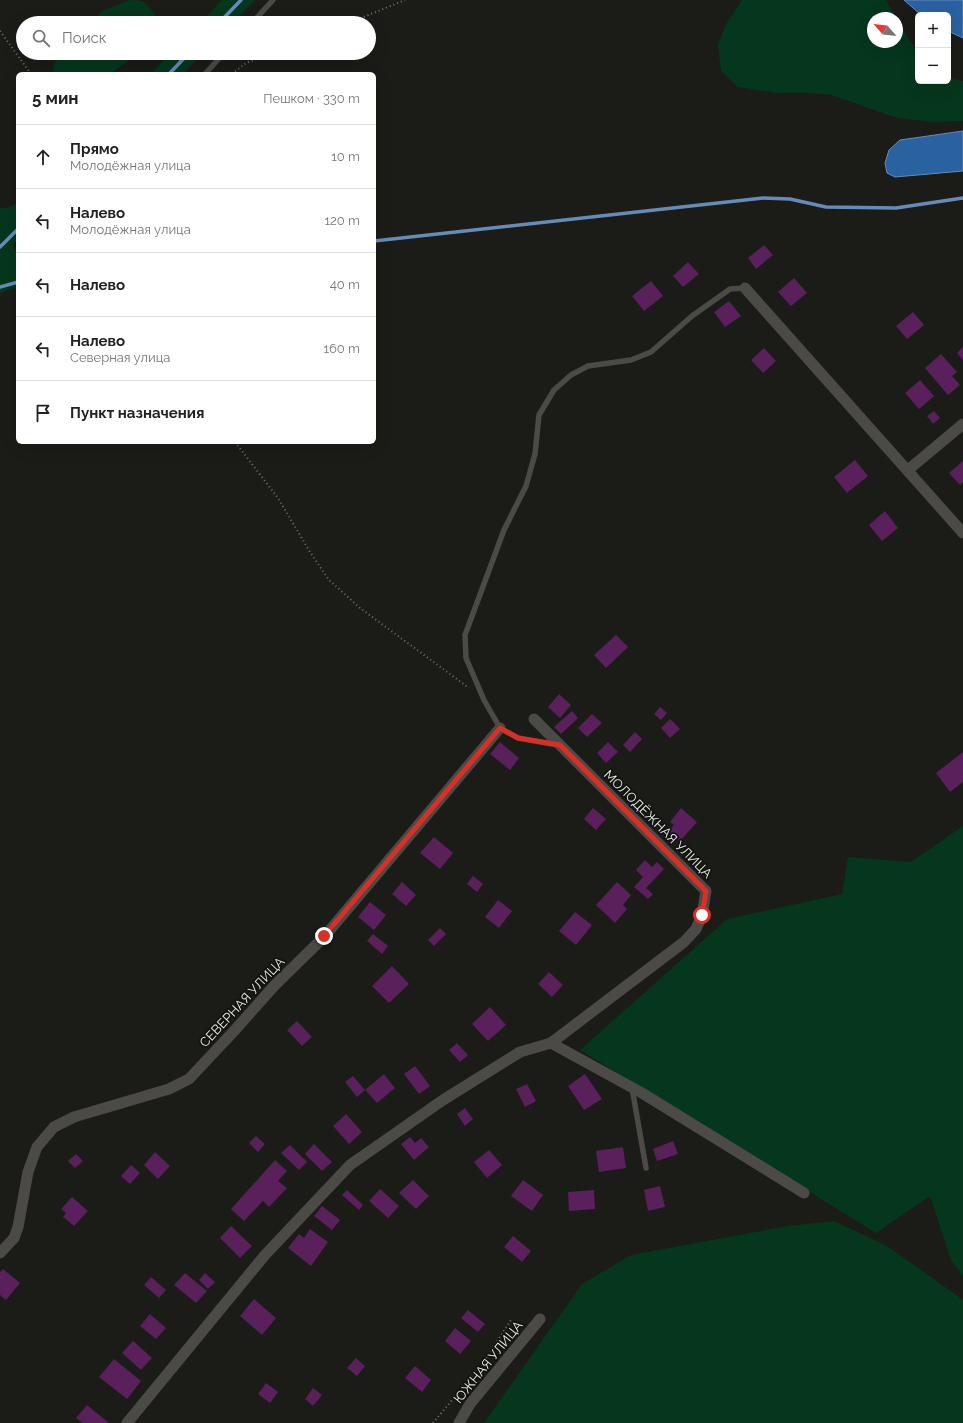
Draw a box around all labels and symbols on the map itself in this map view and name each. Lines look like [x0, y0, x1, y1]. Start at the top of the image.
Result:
north arrow [867, 12, 903, 48]
street label: МОЛОДЁЖНАЯ УЛИЦА [601, 766, 716, 881]
route start [693, 906, 711, 924]
route end [315, 927, 333, 945]
street label: СЕВЕРНАЯ УЛИЦА [197, 954, 288, 1050]
street label: ЮЖНАЯ УЛИЦА [450, 1318, 526, 1406]

